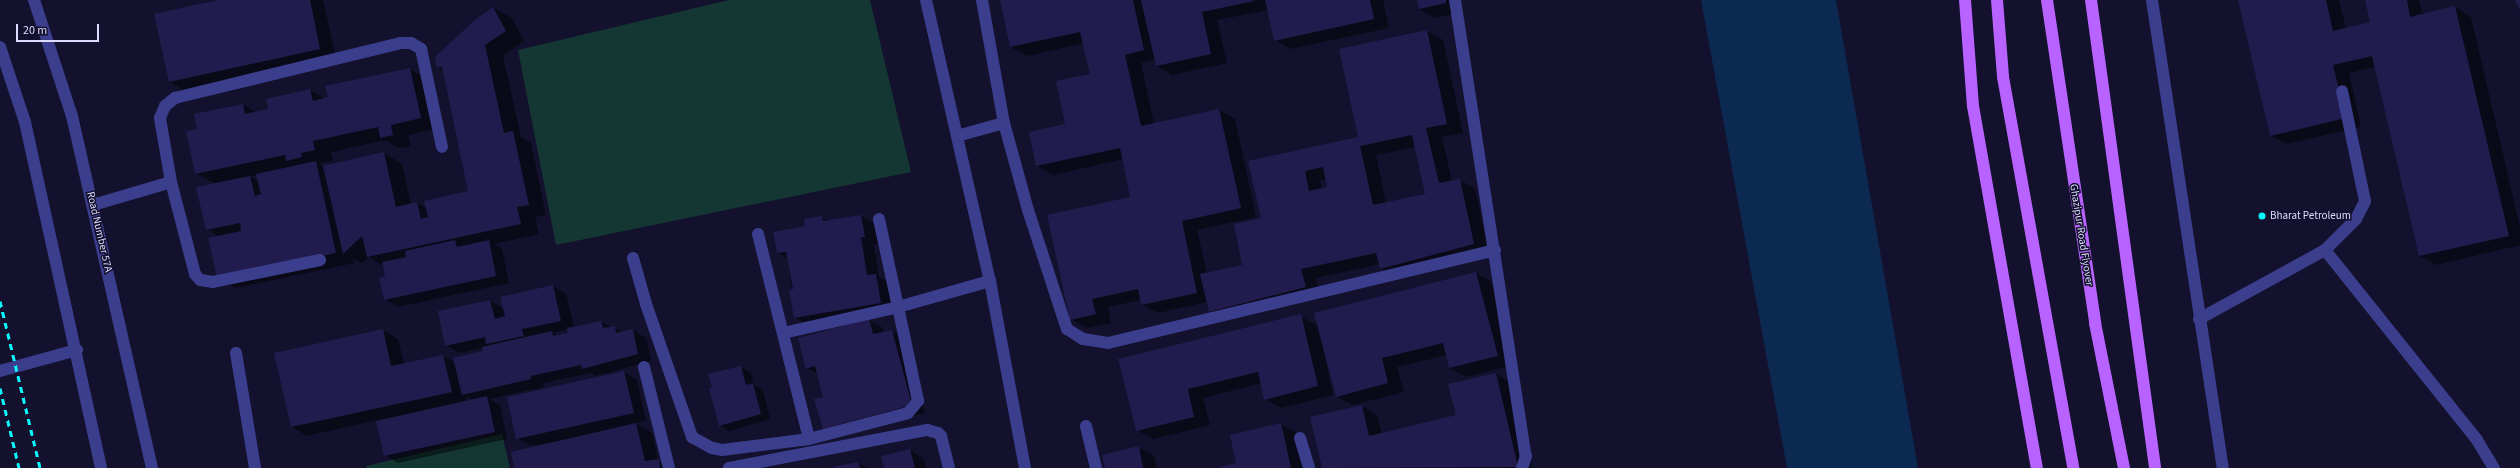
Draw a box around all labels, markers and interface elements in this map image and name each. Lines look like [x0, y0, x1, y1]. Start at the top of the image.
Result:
scale bar [18, 16, 101, 42]
text: 20 m [23, 22, 47, 39]
street label: Ghazipur Road Flyover [2066, 183, 2096, 287]
street label: Road Number 57A [83, 190, 115, 274]
place label: Bharat Petroleum [2270, 209, 2351, 223]
marker: Bharat Petroleum [2257, 211, 2267, 221]

